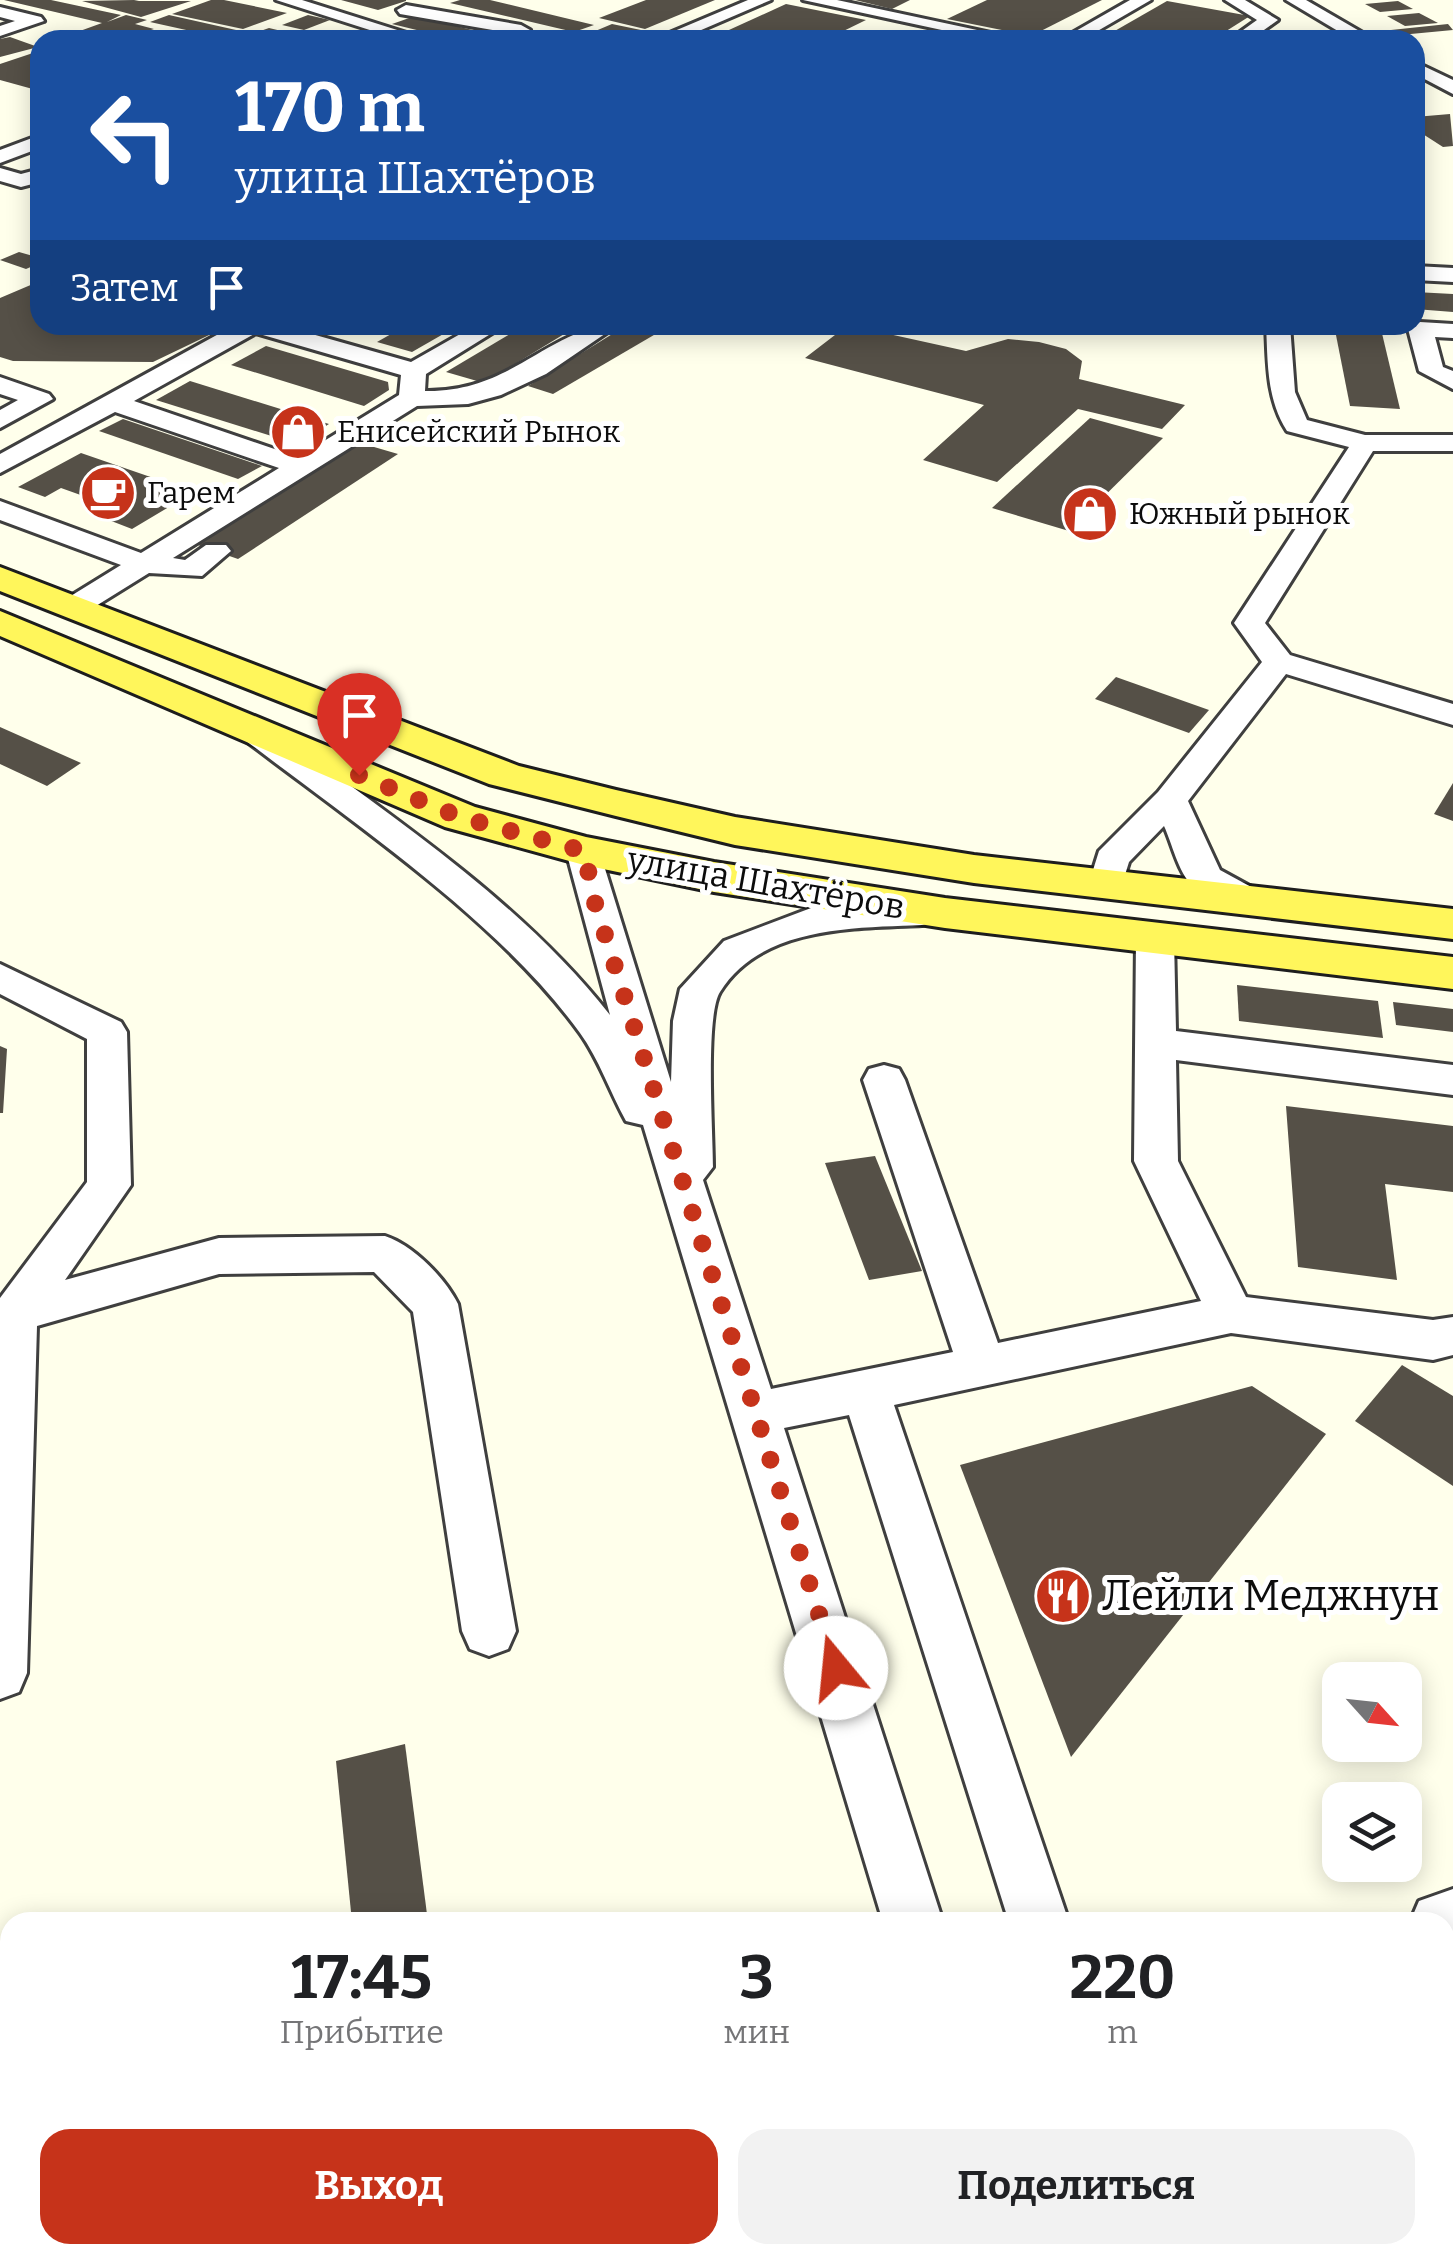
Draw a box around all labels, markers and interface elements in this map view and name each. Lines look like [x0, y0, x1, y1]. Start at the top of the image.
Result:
text: 170 m [235, 66, 425, 150]
icon: left [70, 70, 200, 200]
text: улица Шахтёров [235, 151, 596, 205]
icon: arrive [199, 260, 254, 315]
text: Затем [70, 265, 179, 311]
shop icon: Енисейский Рынок [268, 402, 328, 462]
place label: Енисейский Рынок [337, 414, 620, 450]
cafe icon: Гарем [78, 463, 138, 523]
place label: Гарем [147, 475, 235, 511]
shop icon: Южный рынок [1060, 484, 1120, 544]
place label: Южный рынок [1129, 496, 1350, 532]
pin [317, 673, 402, 776]
icon: arrive [332, 688, 387, 743]
street label: улица Шахтёров [623, 838, 908, 928]
restaurant icon: Лейли Меджнун [1033, 1566, 1093, 1626]
place label: Лейли Меджнун [1102, 1571, 1439, 1621]
position arrow [784, 1616, 888, 1720]
north arrow [1322, 1662, 1422, 1762]
map controls [1322, 1662, 1422, 1882]
button: layers [1322, 1782, 1422, 1882]
text: 17:45 [291, 1942, 432, 2014]
text: 3 [739, 1942, 774, 2014]
text: 220 [1070, 1942, 1175, 2014]
text: Прибытие [280, 2013, 444, 2051]
text: мин [723, 2013, 790, 2051]
text: m [1107, 2013, 1138, 2051]
button: Выход [40, 2129, 718, 2244]
button: Поделиться [738, 2129, 1415, 2244]

